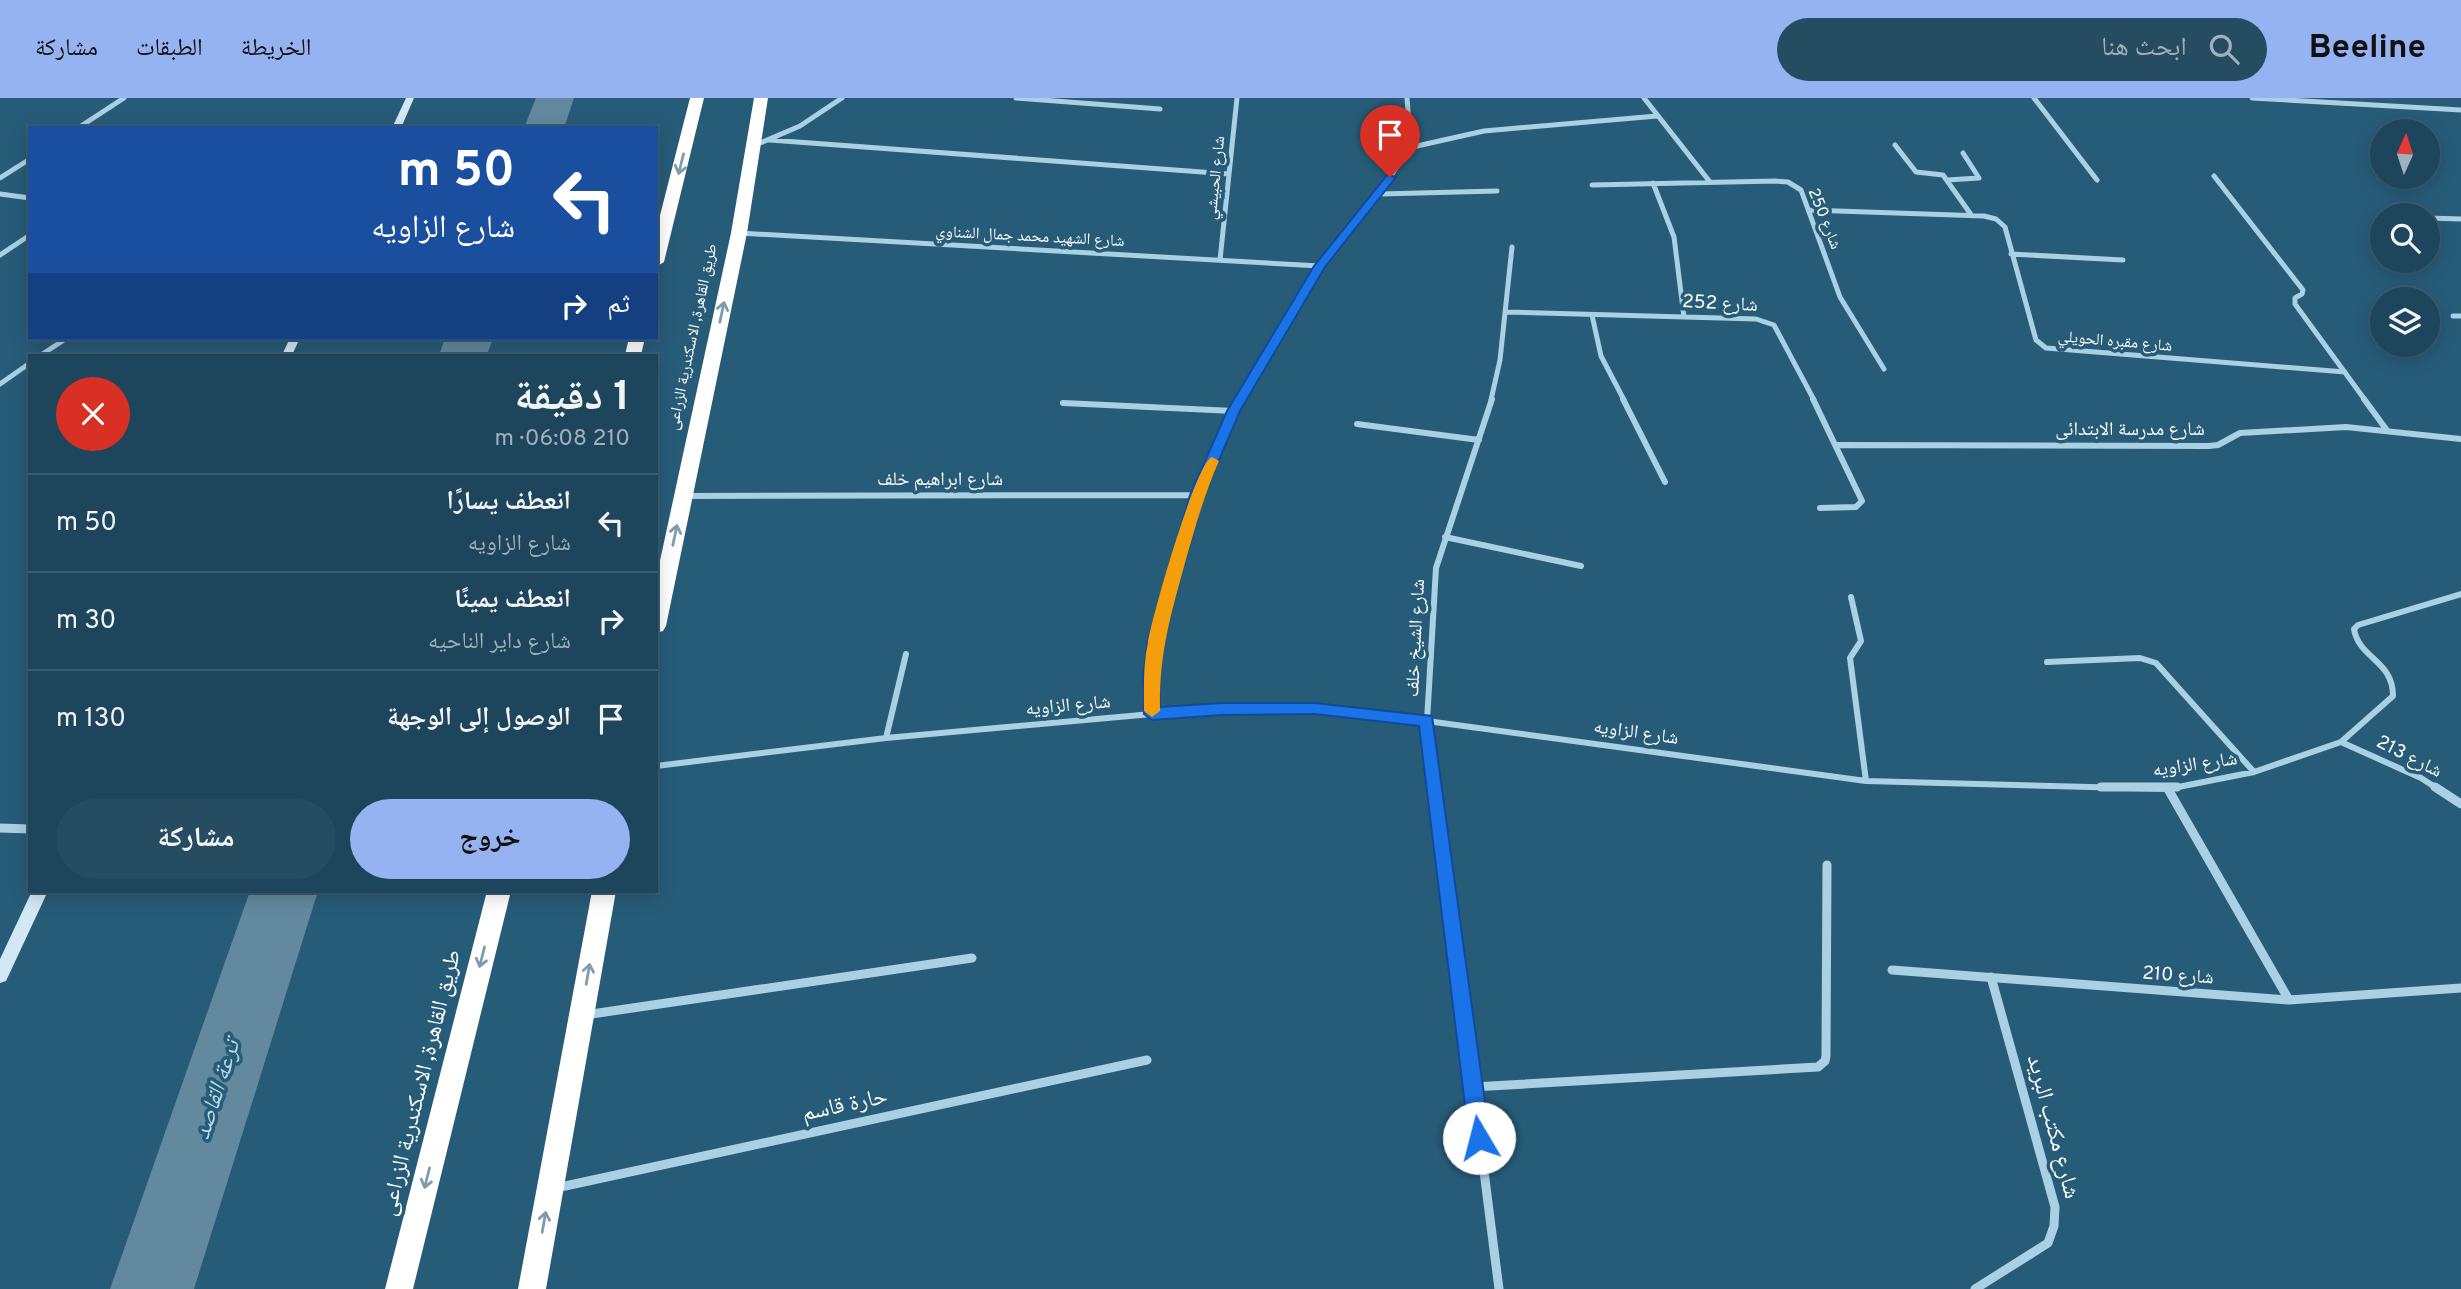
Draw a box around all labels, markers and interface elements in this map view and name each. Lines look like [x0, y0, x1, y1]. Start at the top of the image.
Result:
search box [1777, 18, 2267, 81]
text: Beeline [2309, 28, 2426, 70]
icon: search [2205, 30, 2243, 68]
text: ابحث هنا [2101, 32, 2187, 65]
text: مشاركة [35, 34, 98, 64]
text: الطبقات [136, 34, 203, 64]
text: الخريطة [241, 34, 311, 64]
pin [1360, 105, 1420, 177]
icon: arrive [1371, 116, 1409, 154]
north arrow [2370, 119, 2440, 189]
map controls [2370, 119, 2440, 357]
street label: شارع الحبيشي [1202, 135, 1231, 221]
text: 50 m [398, 142, 515, 204]
one-way arrow [674, 152, 687, 175]
icon: left [539, 154, 630, 245]
street label: شارع 250 [1803, 186, 1845, 252]
button: search [2370, 203, 2440, 273]
text: شارع الزاويه [371, 209, 515, 249]
street label: شارع الشهيد محمد جمال الشناوي [935, 222, 1125, 253]
street label: طريق القاهرة, الاسكندرية الزراعى [663, 242, 723, 432]
icon: right [555, 287, 593, 325]
button: layers [2370, 287, 2440, 357]
text: ثم [607, 289, 630, 322]
street label: شارع 252 [1682, 290, 1758, 318]
one-way arrow [715, 301, 729, 324]
street label: شارع مقبره الحويلي [2057, 327, 2173, 358]
text: 1 دقيقة [514, 372, 630, 425]
button: close [56, 377, 130, 451]
street label: شارع مدرسة الابتدائى [2055, 418, 2205, 442]
text: 210 m · 06:08 [494, 425, 630, 454]
street label: شارع ابراهيم خلف [877, 468, 1003, 492]
text: انعطف يسارًا [447, 486, 571, 519]
icon: left [592, 504, 630, 542]
text: 50 m [56, 507, 117, 540]
one-way arrow [669, 524, 683, 547]
text: شارع الزاويه [468, 530, 571, 559]
street label: شارع الشيخ خلف [1401, 578, 1431, 698]
text: انعطف يمينًا [454, 584, 571, 617]
icon: right [592, 602, 630, 640]
text: 30 m [56, 605, 116, 638]
text: شارع داير الناحيه [428, 628, 571, 657]
street label: شارع الزاويه [1024, 690, 1112, 722]
icon: arrive [592, 700, 630, 738]
text: الوصول إلى الوجهة [387, 702, 571, 735]
text: 130 m [56, 703, 126, 736]
street label: شارع الزاويه [1592, 715, 1680, 751]
street label: شارع 213 [2372, 730, 2446, 784]
street label: شارع الزاويه [2151, 747, 2239, 783]
button: مشاركة [56, 799, 336, 879]
button: خروج [350, 799, 630, 879]
one-way arrow [475, 945, 488, 968]
street label: طريق القاهرة, الاسكندرية الزراعى [375, 947, 469, 1219]
street label: شارع 210 [2141, 962, 2215, 990]
one-way arrow [582, 963, 596, 986]
water label: ترعة القاصد [188, 1032, 250, 1144]
street label: شارع مكتب البريد [2019, 1052, 2085, 1202]
street label: حارة قاسم [799, 1083, 891, 1129]
position arrow [1442, 1101, 1516, 1175]
one-way arrow [420, 1166, 433, 1189]
one-way arrow [538, 1211, 551, 1234]

